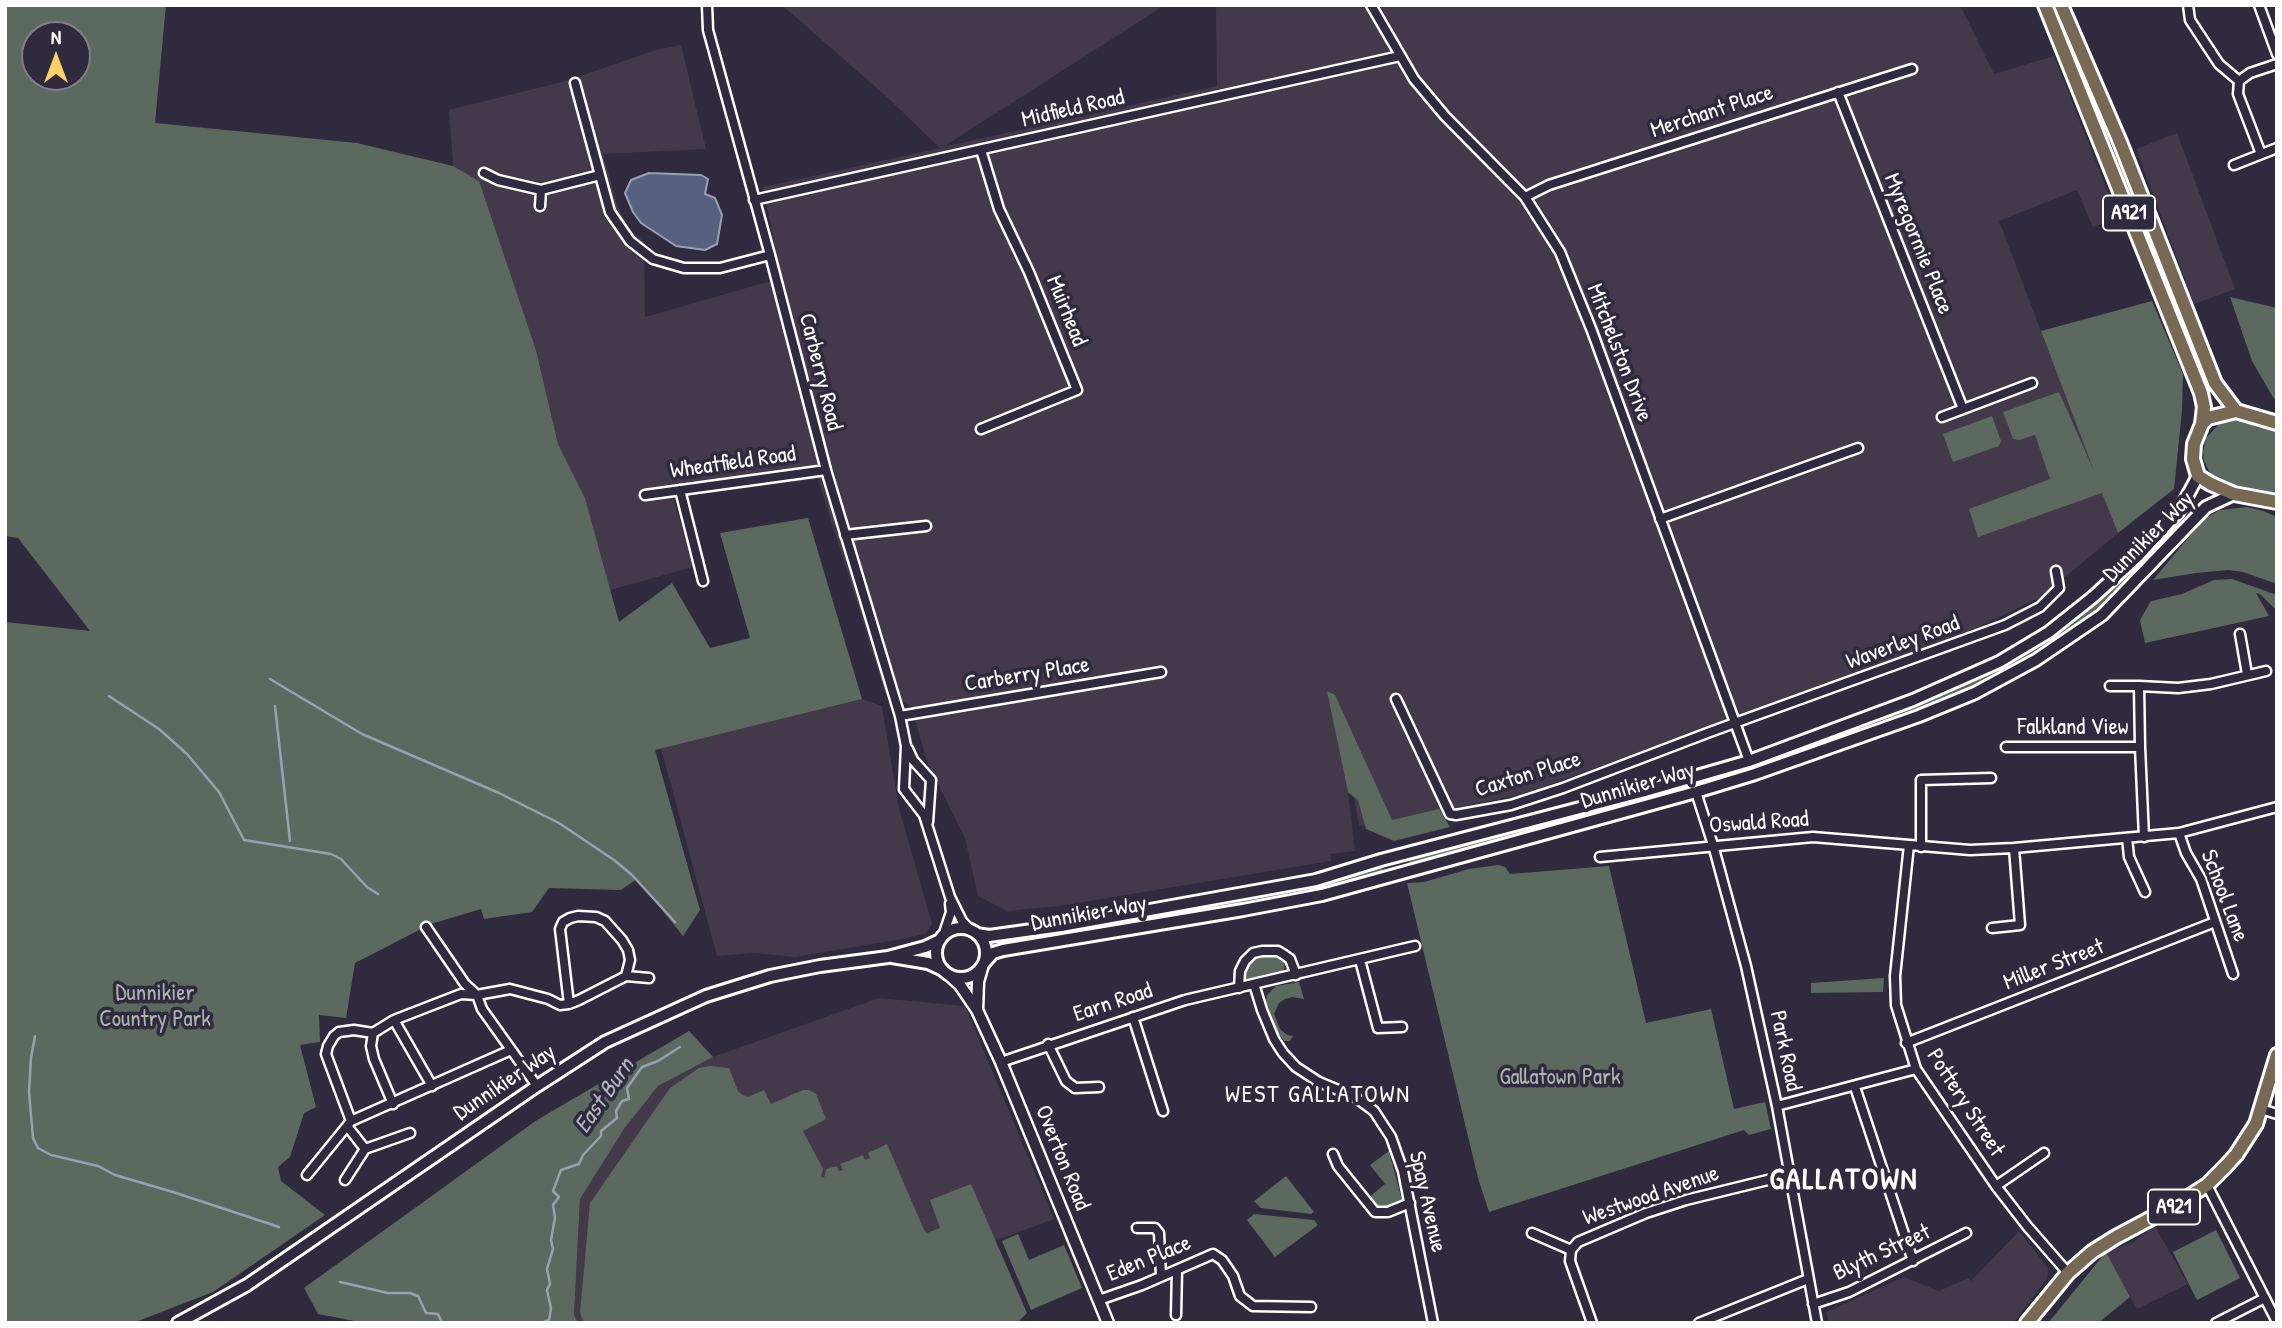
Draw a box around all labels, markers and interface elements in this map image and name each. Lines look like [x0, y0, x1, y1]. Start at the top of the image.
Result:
north arrow [21, 21, 91, 91]
text: N [51, 24, 61, 50]
street label: Merchant Place [1647, 79, 1777, 145]
street label: Midfield Road [1019, 84, 1127, 134]
street label: Myregormie Place [1877, 170, 1959, 318]
road number: A921 [2103, 196, 2155, 230]
street label: Muirhead [1039, 272, 1093, 350]
street label: Mitchelston Drive [1580, 280, 1658, 426]
street label: Carberry Road [792, 311, 848, 433]
street label: Wheatfield Road [669, 441, 797, 485]
street label: Dunnikier Way [2098, 486, 2200, 588]
street label: Waverley Road [1843, 610, 1963, 676]
street label: Carberry Place [963, 652, 1091, 698]
street label: Falkland View [2018, 714, 2128, 742]
street label: Caxton Place [1472, 746, 1584, 804]
street label: Dunnikier Way [1578, 757, 1698, 815]
street label: Oswald Road [1708, 806, 1810, 840]
street label: School Lane [2194, 846, 2254, 946]
street label: Dunnikier Way [1029, 890, 1149, 938]
street label: Miller Street [2000, 933, 2108, 997]
street label: Earn Road [1070, 977, 1156, 1029]
park label: Dunnikier Country Park [99, 980, 211, 1034]
street label: Park Road [1763, 1008, 1807, 1094]
street label: Dunnikier Way [449, 1039, 561, 1127]
street label: Pottery Street [1920, 1044, 2010, 1162]
water label: East Burn [569, 1053, 641, 1139]
park label: Gallatown Park [1500, 1064, 1620, 1092]
district label: WEST GALLATOWN [1227, 1082, 1409, 1110]
street label: Overton Road [1028, 1102, 1096, 1214]
street label: Spay Avenue [1402, 1149, 1452, 1255]
street label: Westwood Avenue [1579, 1160, 1723, 1232]
district label: GALLATOWN [1771, 1163, 1917, 1199]
road number: A921 [2148, 1190, 2200, 1224]
street label: Blyth Street [1829, 1219, 1935, 1287]
street label: Eden Place [1103, 1230, 1195, 1288]

